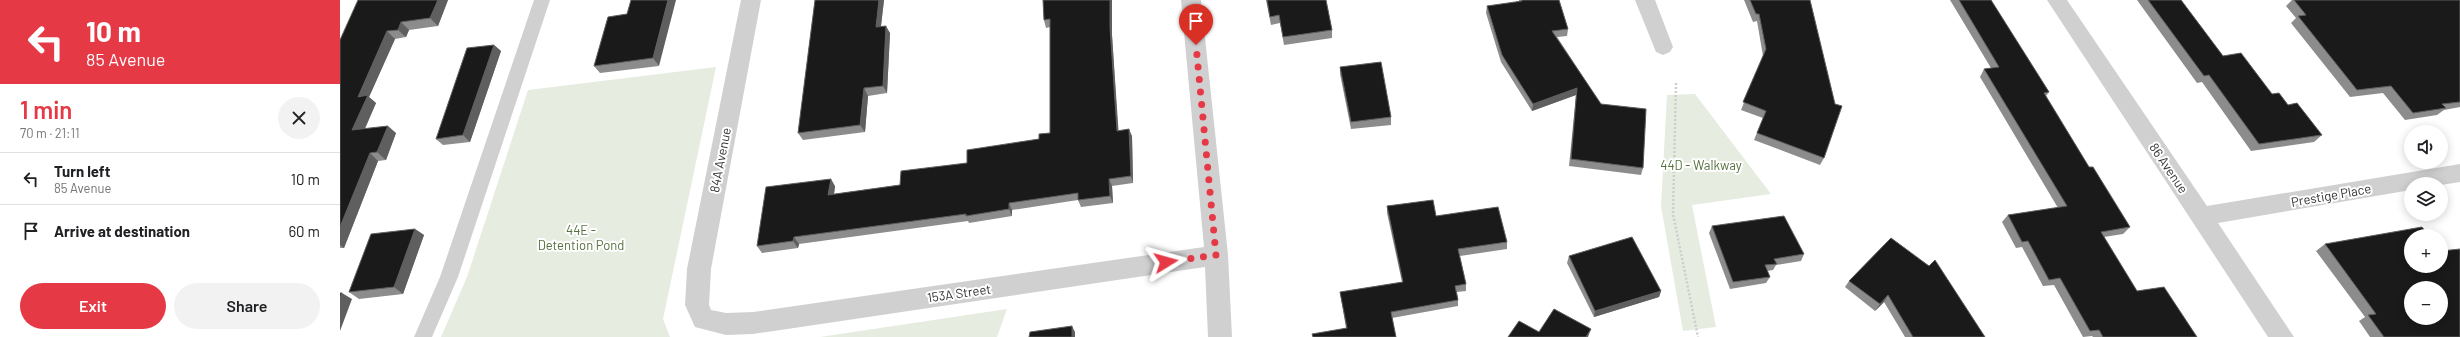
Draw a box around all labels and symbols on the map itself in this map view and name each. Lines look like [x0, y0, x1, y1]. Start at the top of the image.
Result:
pin [1179, 4, 1213, 45]
street label: 84A Avenue [706, 126, 734, 194]
street label: 86 Avenue [2146, 140, 2192, 196]
park label: 44D - Walkway [1660, 157, 1742, 173]
street label: Prestige Place [2290, 180, 2372, 210]
park label: 44E - Detention Pond [538, 222, 624, 253]
position arrow [1145, 241, 1187, 283]
street label: 153A Street [926, 281, 992, 305]

